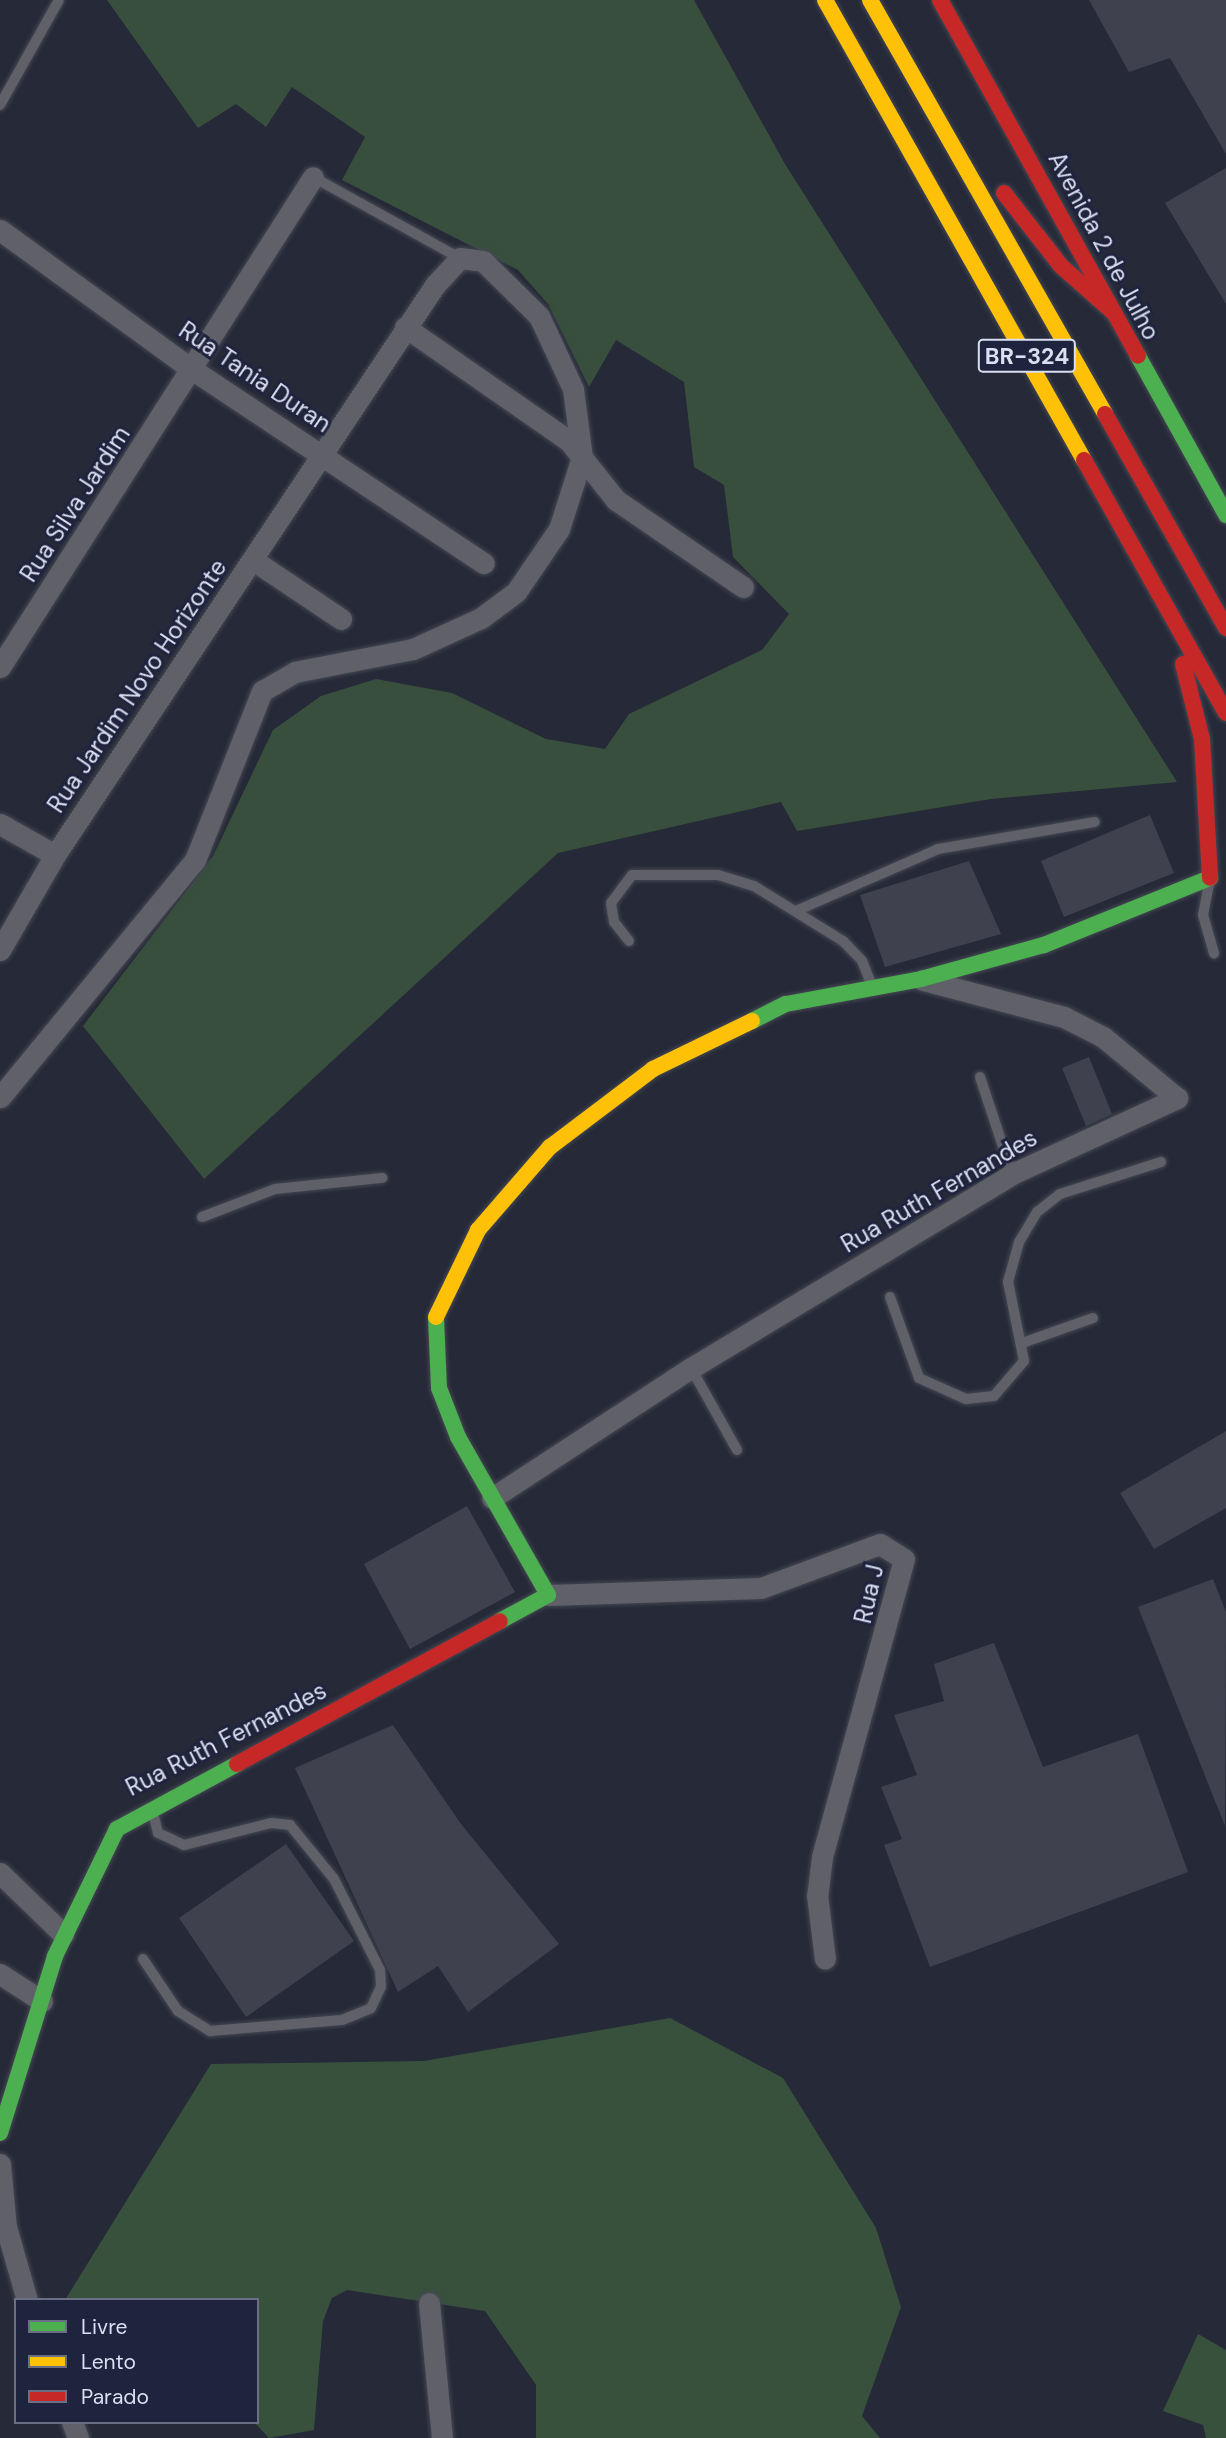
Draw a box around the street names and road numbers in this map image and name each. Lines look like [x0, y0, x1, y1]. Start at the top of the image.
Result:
street label: Avenida 2 de Julho [1042, 147, 1166, 345]
street label: Rua Tania Duran [174, 316, 336, 438]
road number: BR-324 [976, 336, 1078, 376]
street label: Rua Silva Jardim [14, 421, 136, 587]
street label: Rua Jardim Novo Horizonte [41, 554, 233, 818]
street label: Rua Ruth Fernandes [836, 1123, 1042, 1259]
street label: Rua J [848, 1562, 890, 1626]
street label: Rua Ruth Fernandes [121, 1676, 331, 1802]

